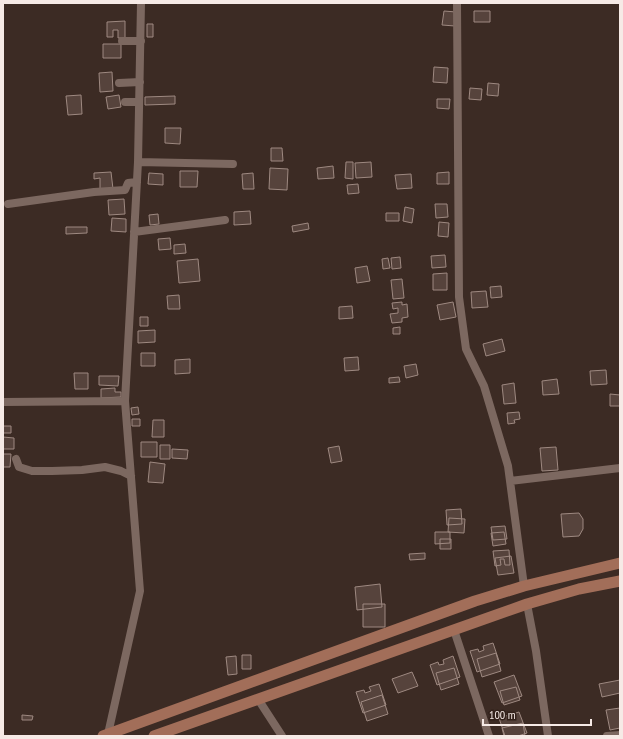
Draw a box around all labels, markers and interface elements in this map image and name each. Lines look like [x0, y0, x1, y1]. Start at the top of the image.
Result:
scale bar [483, 701, 591, 727]
text: 100 m [489, 707, 516, 722]

